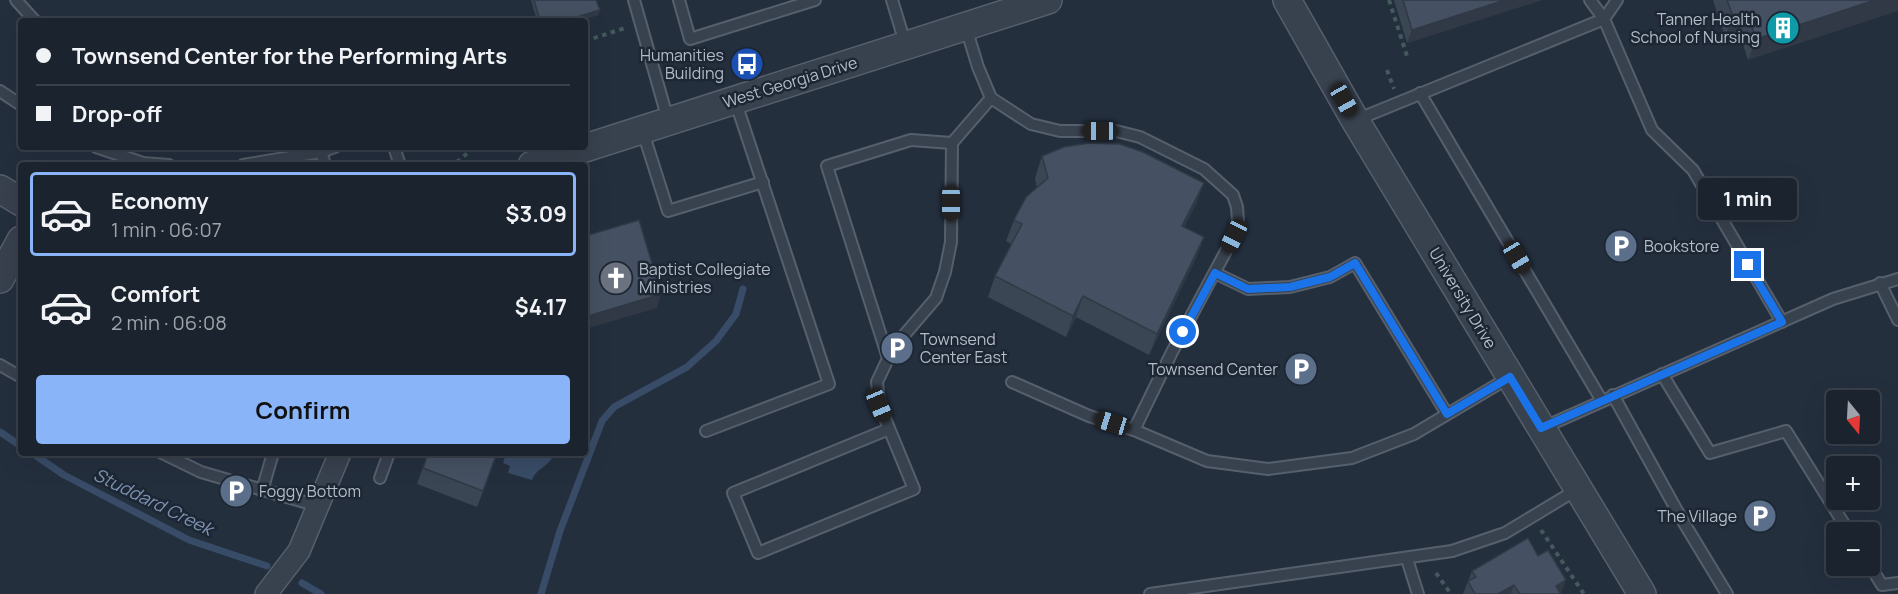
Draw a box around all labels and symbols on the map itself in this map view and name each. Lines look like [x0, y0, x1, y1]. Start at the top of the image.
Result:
place label: Tanner Health School of Nursing [1631, 8, 1760, 48]
building icon: Tanner Health School of Nursing [1765, 10, 1801, 46]
place label: Humanities Building [640, 44, 724, 84]
bus stop icon: Humanities Building [729, 46, 765, 82]
street label: West Georgia Drive [720, 51, 860, 113]
car [1327, 80, 1361, 120]
car [1082, 122, 1118, 140]
callout: 1 min [1698, 178, 1798, 220]
car [942, 185, 960, 221]
car [1218, 216, 1250, 256]
parking icon: Bookstore [1603, 228, 1639, 264]
place label: Bookstore [1644, 235, 1719, 257]
car [1500, 237, 1534, 277]
street label: University Drive [1424, 243, 1502, 353]
route end [1734, 251, 1761, 278]
place label: Baptist Collegiate Ministries [639, 258, 771, 298]
church icon: Baptist Collegiate Ministries [598, 260, 634, 296]
route start [1169, 318, 1196, 345]
place label: Townsend Center East [920, 328, 1007, 368]
parking icon: Townsend Center East [879, 330, 915, 366]
parking icon: Townsend Center [1283, 351, 1319, 387]
place label: Townsend Center [1148, 358, 1278, 380]
car [864, 385, 894, 425]
north arrow [1826, 390, 1880, 444]
car [1092, 409, 1132, 437]
water label: Studdard Creek [90, 462, 220, 542]
parking icon: Foggy Bottom [218, 473, 254, 509]
place label: Foggy Bottom [259, 480, 361, 502]
parking icon: The Village [1742, 498, 1778, 534]
place label: The Village [1657, 505, 1737, 527]

